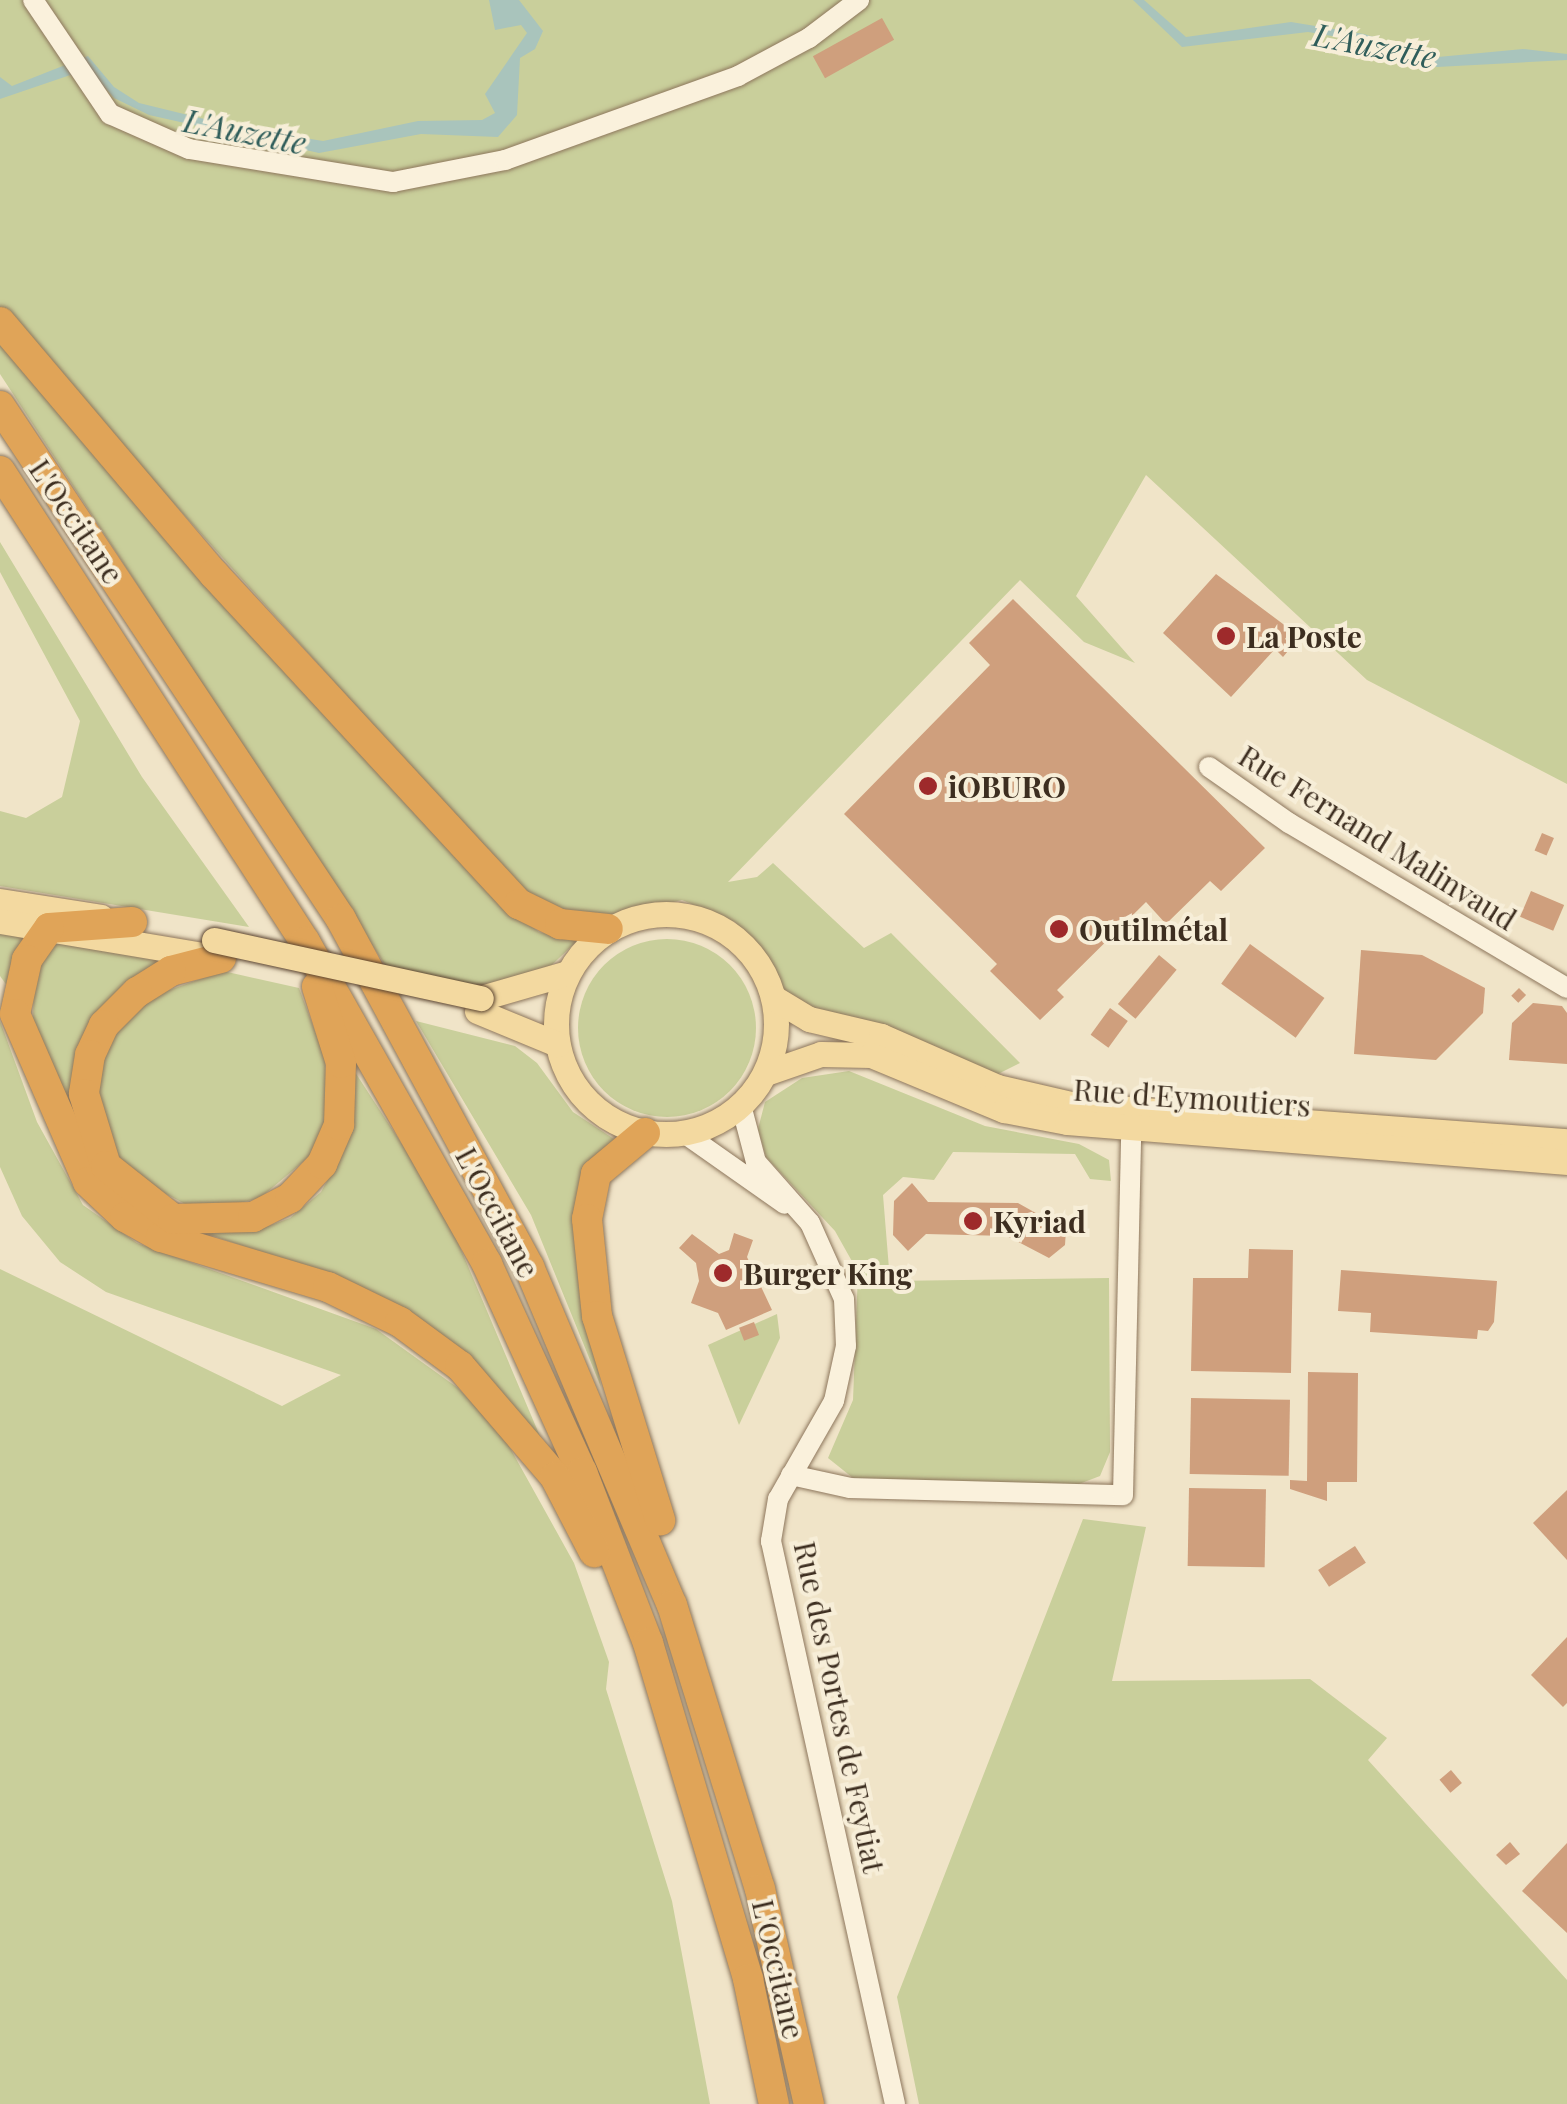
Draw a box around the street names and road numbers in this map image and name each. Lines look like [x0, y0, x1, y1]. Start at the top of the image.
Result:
street label: L'Occitane [22, 452, 132, 590]
street label: Rue Fernand Malinvaud [1233, 737, 1523, 937]
street label: Rue d'Eymoutiers [1072, 1071, 1312, 1123]
street label: L'Occitane [449, 1141, 547, 1283]
street label: Rue des Portes de Feytiat [787, 1538, 893, 1876]
street label: L'Occitane [745, 1896, 813, 2042]

